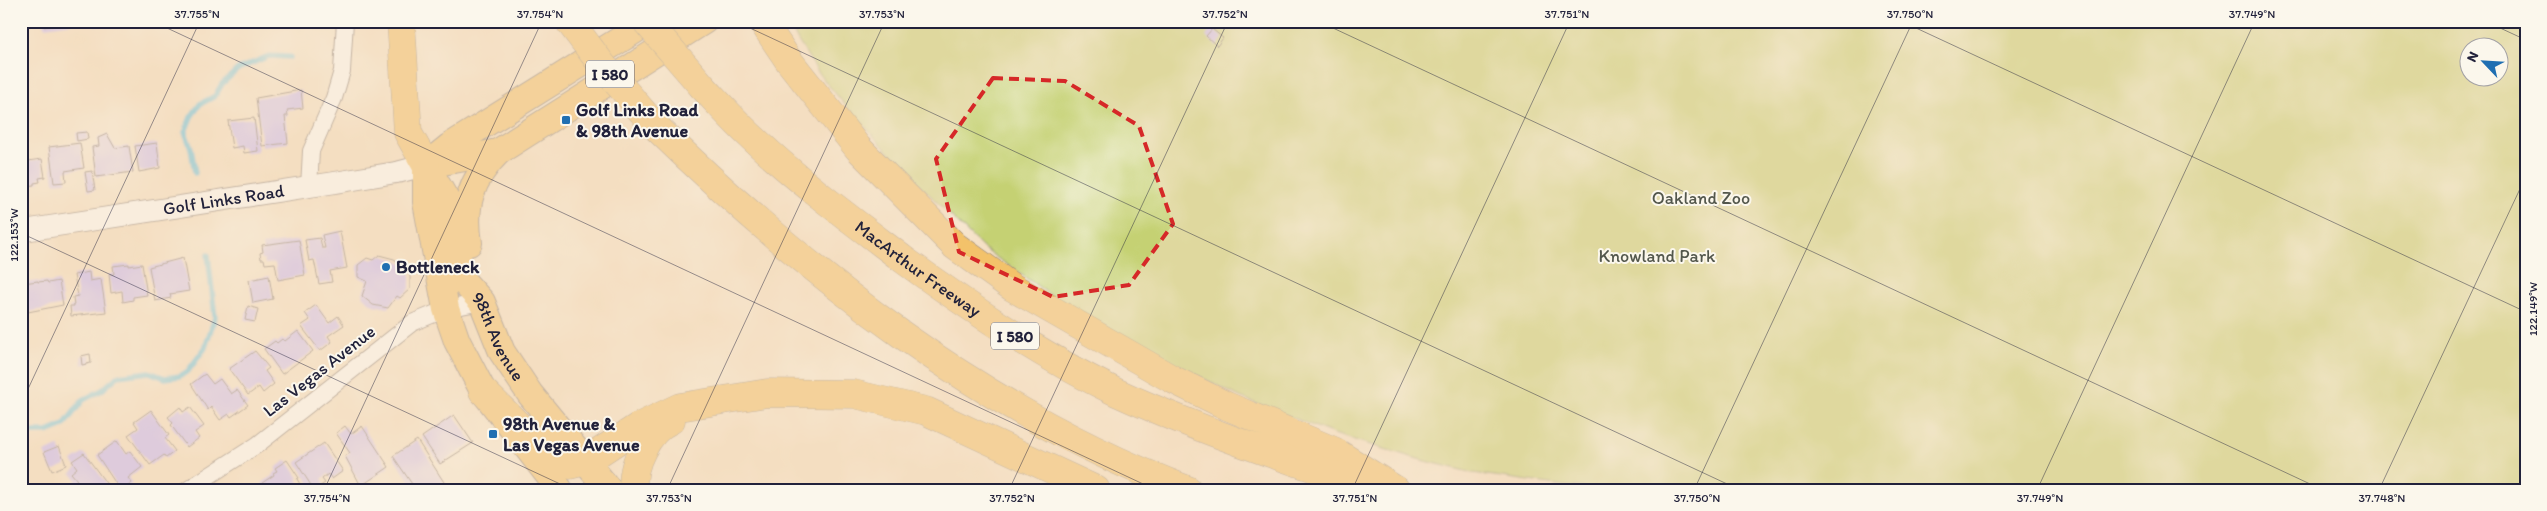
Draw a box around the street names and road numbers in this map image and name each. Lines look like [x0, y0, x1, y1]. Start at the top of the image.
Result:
road number: I 580 [586, 61, 634, 88]
street label: Golf Links Road [161, 179, 286, 220]
street label: MacArthur Freeway [850, 216, 986, 322]
street label: 98th Avenue [467, 287, 529, 385]
street label: Las Vegas Avenue [258, 320, 380, 422]
road number: I 580 [991, 322, 1039, 350]

